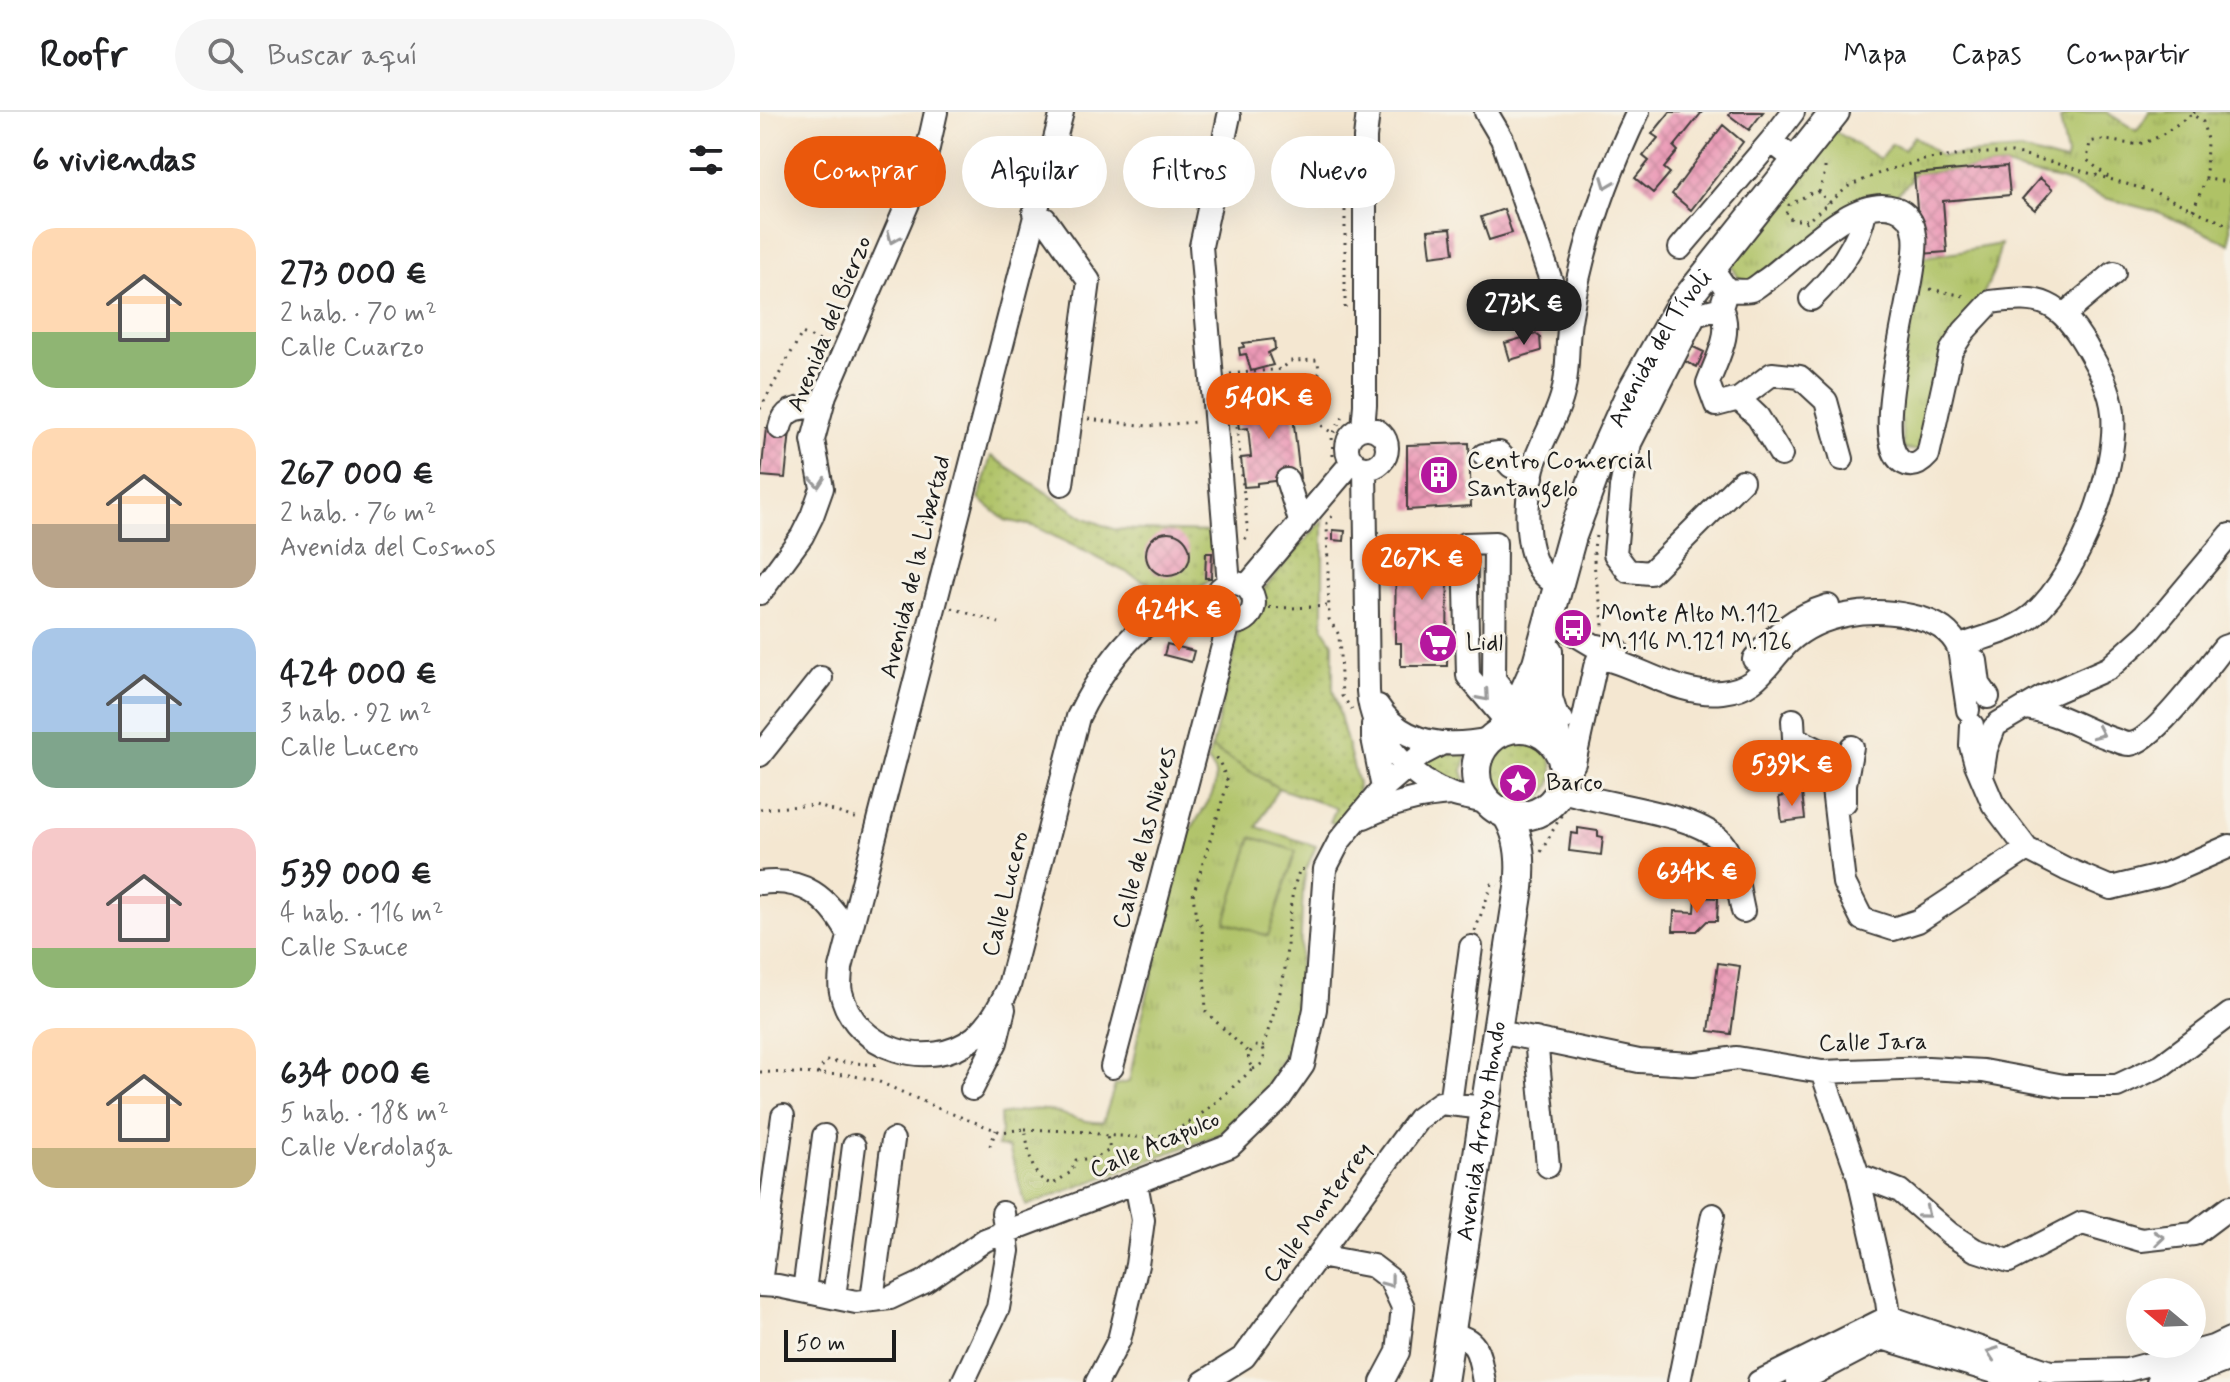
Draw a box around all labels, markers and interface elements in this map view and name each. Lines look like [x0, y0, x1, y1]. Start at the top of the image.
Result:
search box [175, 19, 735, 91]
text: Roofr [40, 31, 127, 80]
icon: search [203, 33, 247, 77]
text: Buscar aquí [267, 36, 418, 75]
text: Mapa [1843, 37, 1907, 74]
text: Capas [1951, 37, 2021, 74]
text: Compartir [2065, 37, 2190, 74]
chip: Comprar [784, 136, 946, 208]
chip: Alquilar [962, 136, 1107, 208]
chip: Filtros [1123, 136, 1255, 208]
chip: Nuevo [1271, 136, 1395, 208]
text: 6 viviendas [32, 138, 196, 183]
icon: filters [684, 138, 728, 182]
one-way arrow [1600, 175, 1617, 189]
one-way arrow [886, 230, 902, 244]
street label: Avenida del Bierzo [781, 231, 879, 417]
text: 273 000 € [280, 252, 427, 297]
icon: home [96, 260, 192, 356]
street label: Avenida del Tívoli [1601, 263, 1719, 433]
pin: 273K € [1459, 279, 1589, 347]
text: 273K € [1485, 288, 1563, 322]
text: 2 hab. · 70 m² [280, 297, 437, 331]
text: Calle Cuarzo [280, 331, 424, 365]
pin: 540K € [1204, 373, 1334, 441]
text: 540K € [1224, 382, 1314, 416]
place label: Centro Comercial Santangelo [1467, 446, 1652, 508]
text: 267 000 € [280, 452, 434, 497]
street label: Avenida de la Libertad [873, 452, 959, 682]
building icon: Centro Comercial Santangelo [1418, 454, 1460, 496]
icon: home [96, 460, 192, 556]
one-way arrow [809, 475, 826, 488]
text: 2 hab. · 76 m² [280, 497, 436, 531]
text: Avenida del Cosmos [280, 531, 496, 565]
pin: 267K € [1357, 534, 1487, 602]
text: 267K € [1380, 543, 1464, 577]
pin: 424K € [1114, 585, 1244, 653]
text: 424K € [1136, 594, 1222, 628]
place label: Monte Alto M.112 M.116 M.121 M.126 [1601, 599, 1792, 658]
bus stop icon: Monte Alto M.112 M.116 M.121 M.126 [1552, 607, 1594, 649]
supermarket icon: Lidl [1417, 622, 1459, 664]
place label: Lidl [1466, 628, 1503, 659]
text: 424 000 € [280, 652, 437, 697]
icon: home [96, 660, 192, 756]
one-way arrow [1475, 687, 1489, 702]
text: 3 hab. · 92 m² [280, 697, 432, 731]
one-way arrow [2091, 723, 2105, 739]
text: Calle Lucero [280, 731, 419, 765]
pin: 539K € [1727, 740, 1857, 808]
street label: Calle de las Nieves [1106, 744, 1184, 932]
text: 539K € [1751, 749, 1833, 783]
place icon: Barco [1497, 762, 1539, 804]
place label: Barco [1546, 768, 1603, 799]
street label: Calle Lucero [975, 828, 1037, 960]
pin: 634K € [1632, 847, 1762, 915]
text: 539 000 € [280, 852, 432, 897]
text: 634K € [1656, 856, 1738, 890]
icon: home [96, 860, 192, 956]
text: 4 hab. · 116 m² [280, 897, 443, 931]
text: Calle Sauce [280, 931, 408, 965]
street label: Avenida Arroyo Hondo [1449, 1019, 1514, 1243]
street label: Calle Jara [1818, 1027, 1928, 1059]
text: 634 000 € [280, 1052, 431, 1097]
icon: home [96, 1060, 192, 1156]
text: 5 hab. · 188 m² [280, 1097, 449, 1131]
street label: Calle Acapulco [1085, 1104, 1225, 1186]
text: Calle Verdolaga [280, 1131, 452, 1165]
street label: Calle Monterrey [1256, 1136, 1380, 1290]
one-way arrow [1916, 1203, 1931, 1218]
one-way arrow [2153, 1229, 2166, 1246]
one-way arrow [1379, 1273, 1393, 1288]
north arrow [2126, 1278, 2206, 1358]
map controls [2126, 1278, 2206, 1358]
scale bar [784, 1326, 896, 1362]
text: 50 m [796, 1330, 845, 1358]
one-way arrow [1986, 1346, 2000, 1362]

